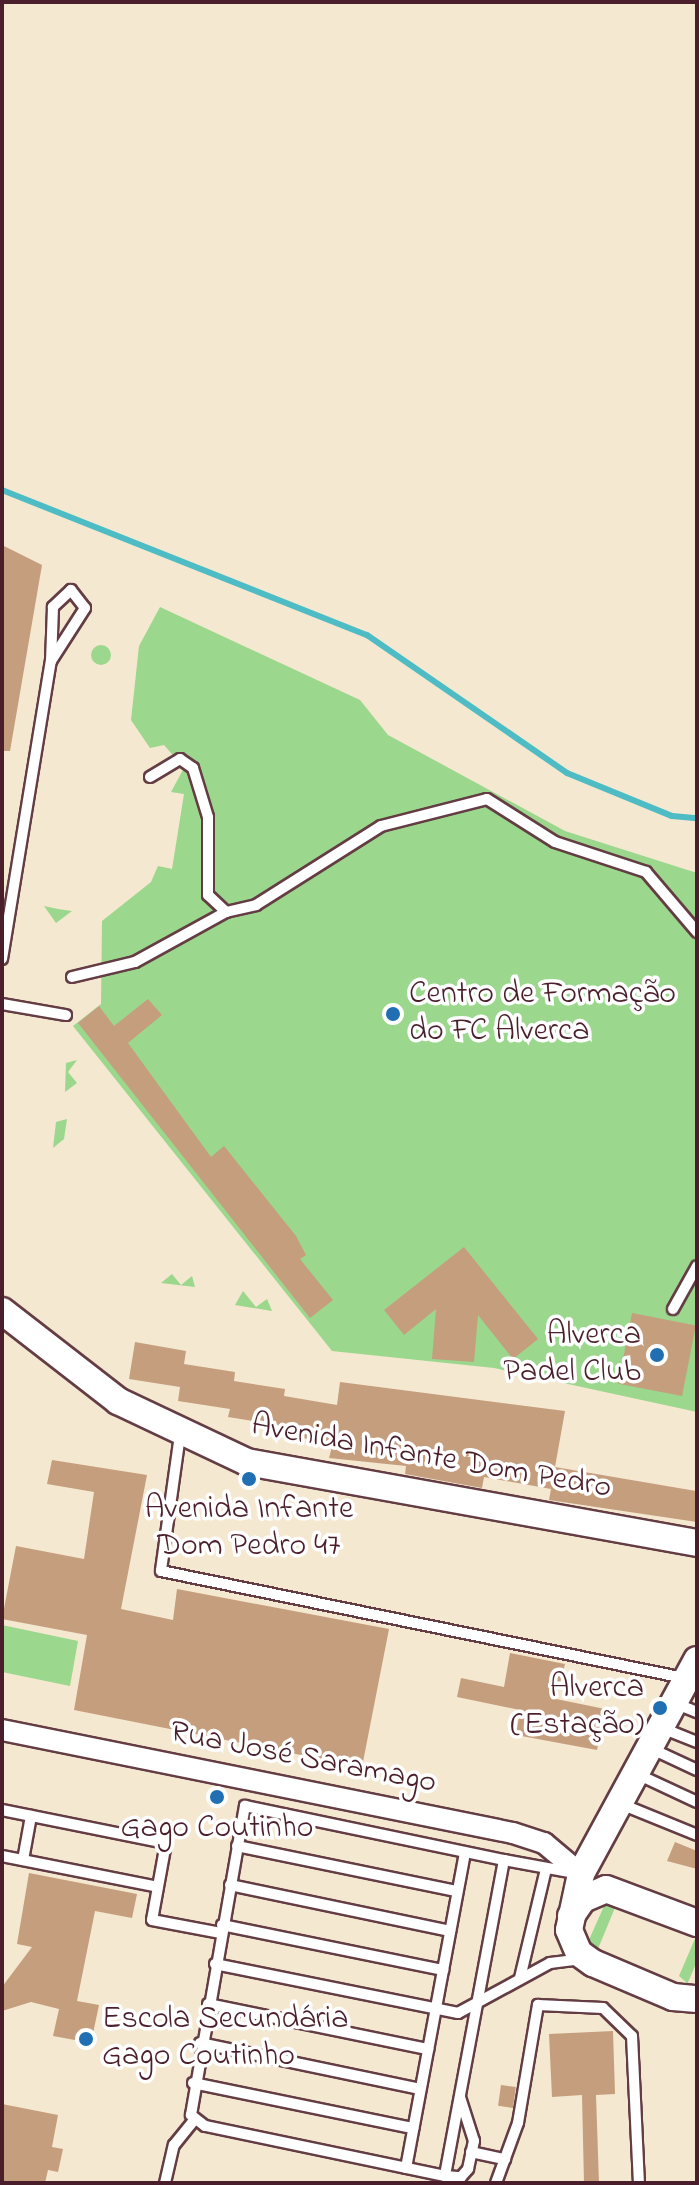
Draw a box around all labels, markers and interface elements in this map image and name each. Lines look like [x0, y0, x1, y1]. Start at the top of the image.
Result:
place label: Centro de Formação do FC Alverca [409, 977, 676, 1052]
marker: Centro de Formação do FC Alverca [384, 1005, 402, 1023]
place label: Alverca Padel Club [503, 1318, 641, 1393]
marker: Alverca Padel Club [648, 1346, 666, 1364]
street label: Avenida Infante Dom Pedro [248, 1407, 614, 1509]
marker: Avenida Infante Dom Pedro 47 [240, 1470, 258, 1488]
place label: Avenida Infante Dom Pedro 47 [145, 1492, 353, 1567]
place label: Alverca (Estação) [510, 1671, 644, 1746]
marker: Alverca (Estação) [651, 1699, 669, 1717]
street label: Rua José Saramago [167, 1714, 439, 1804]
marker: Gago Coutinho [208, 1788, 226, 1806]
place label: Gago Coutinho [121, 1810, 313, 1848]
place label: Escola Secundária Gago Coutinho [102, 2002, 348, 2077]
marker: Escola Secundária Gago Coutinho [77, 2030, 95, 2048]

